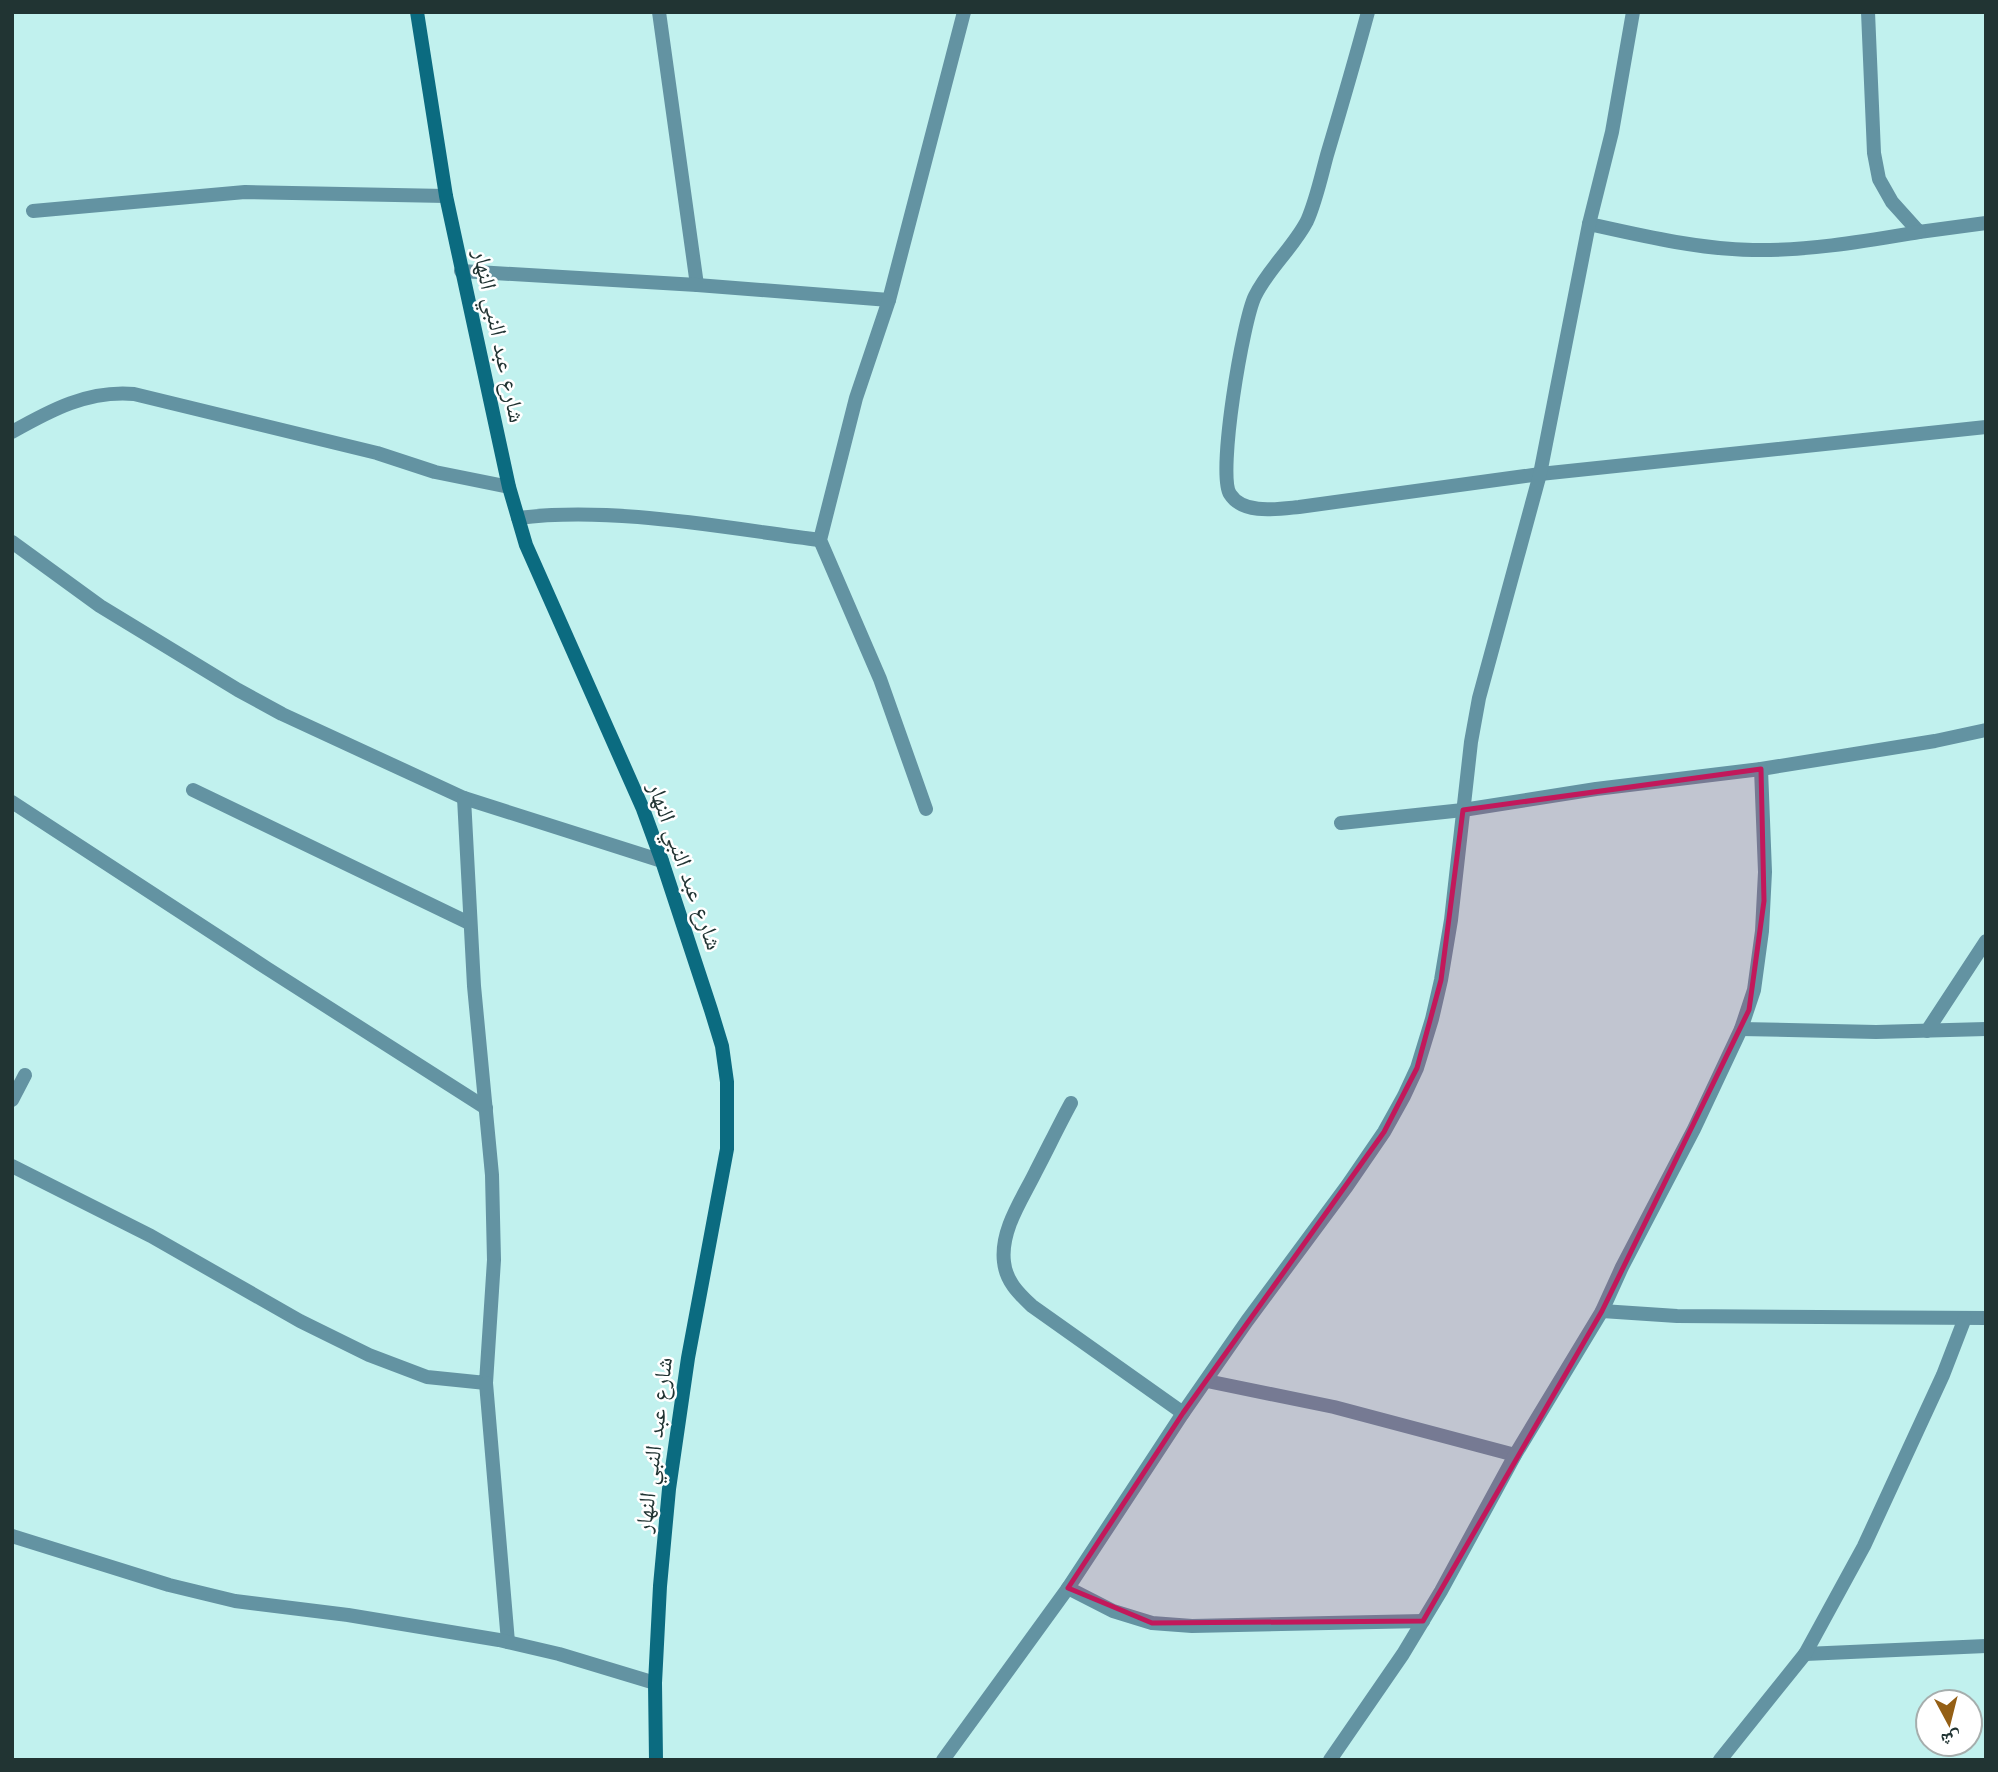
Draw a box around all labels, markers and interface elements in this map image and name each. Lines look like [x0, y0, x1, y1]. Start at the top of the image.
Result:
street label: شارع عبد النبي النهار [462, 246, 531, 426]
street label: شارع عبد النبي النهار [637, 777, 728, 955]
street label: شارع عبد النبي النهار [630, 1356, 683, 1536]
north arrow [1914, 1688, 1984, 1758]
text: ش [1940, 1727, 1962, 1752]

